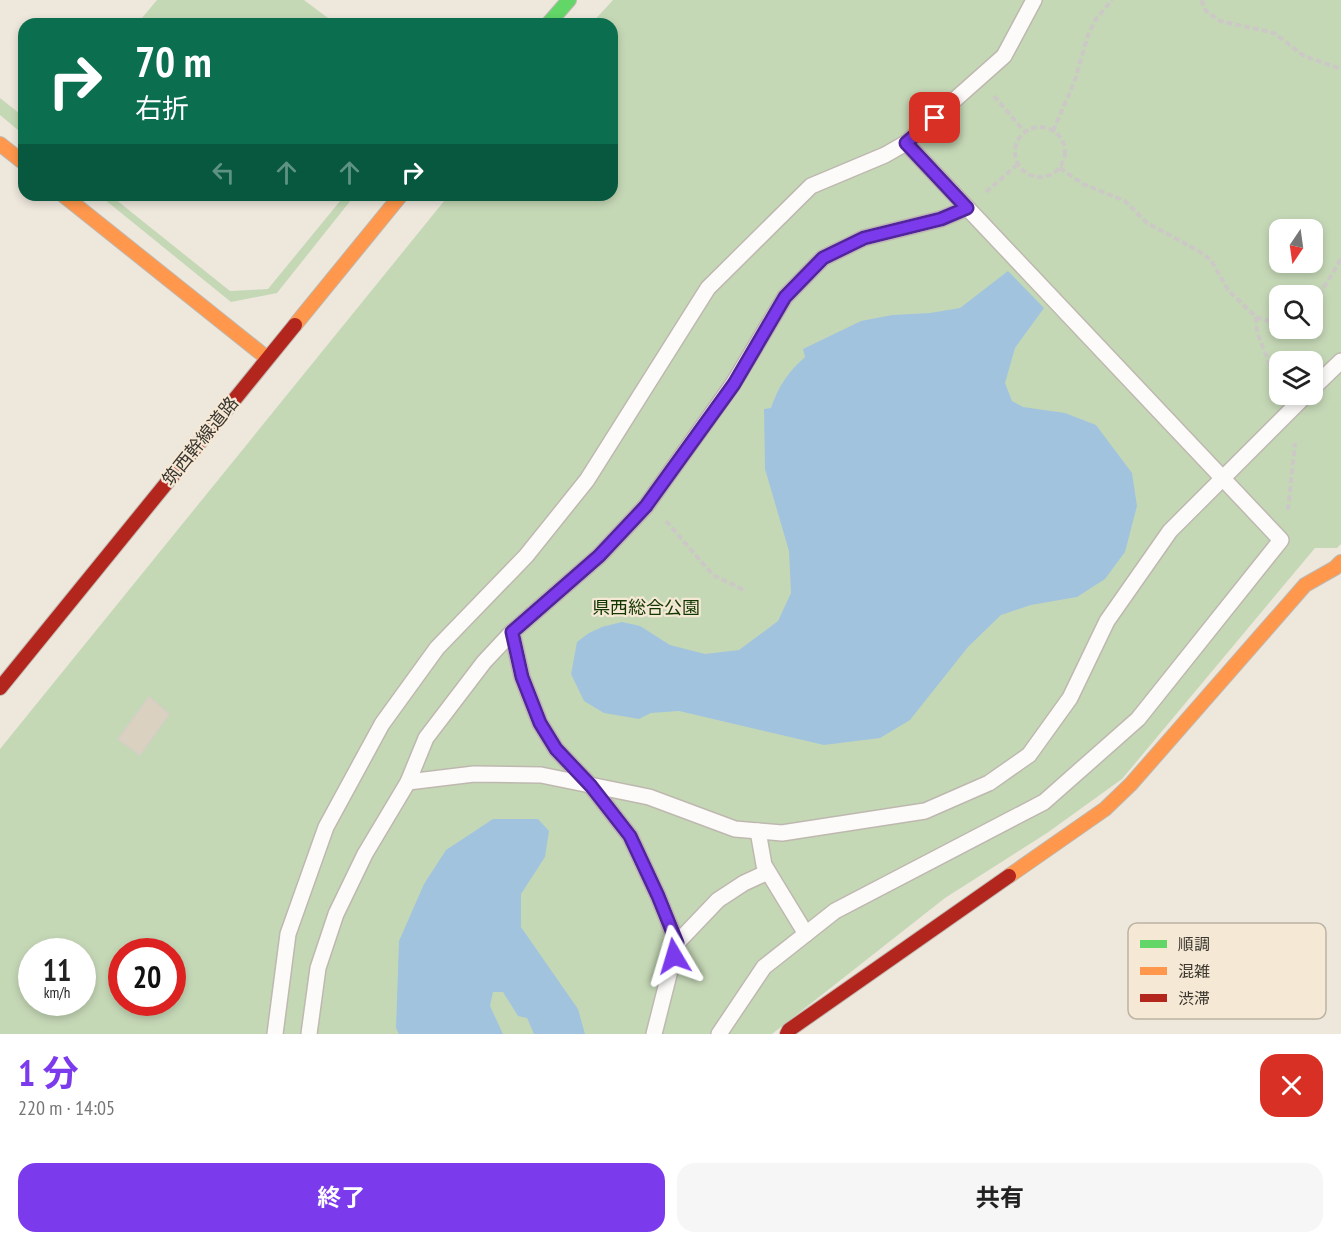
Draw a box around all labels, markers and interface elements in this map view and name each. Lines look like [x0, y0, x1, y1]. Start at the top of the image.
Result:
text: 70 m [135, 34, 212, 89]
icon: right [36, 42, 114, 120]
text: 右折 [135, 91, 189, 125]
pin [909, 92, 960, 143]
icon: arrive [918, 101, 951, 134]
icon: left [207, 156, 240, 189]
icon: ahead [270, 156, 303, 189]
icon: ahead [333, 156, 366, 189]
icon: right [396, 156, 429, 189]
north arrow [1269, 219, 1323, 273]
map controls [1269, 219, 1323, 405]
button: search [1269, 285, 1323, 339]
button: layers [1269, 351, 1323, 405]
street label: 筑西幹線道路 [157, 392, 243, 490]
park label: 県西総合公園 [592, 596, 700, 619]
legend [1128, 923, 1326, 1019]
position arrow [642, 924, 706, 988]
text: 順調 [1178, 934, 1210, 954]
speed limit sign: 20 [108, 938, 186, 1016]
text: 11 [43, 950, 71, 989]
text: 混雑 [1178, 961, 1210, 981]
text: km/h [44, 983, 70, 1002]
text: 渋滞 [1178, 988, 1210, 1008]
text: 1 分 [18, 1049, 79, 1096]
button: close [1260, 1054, 1323, 1117]
text: 220 m · 14:05 [18, 1095, 115, 1121]
button: 終了 [18, 1163, 665, 1232]
button: 共有 [677, 1163, 1323, 1232]

